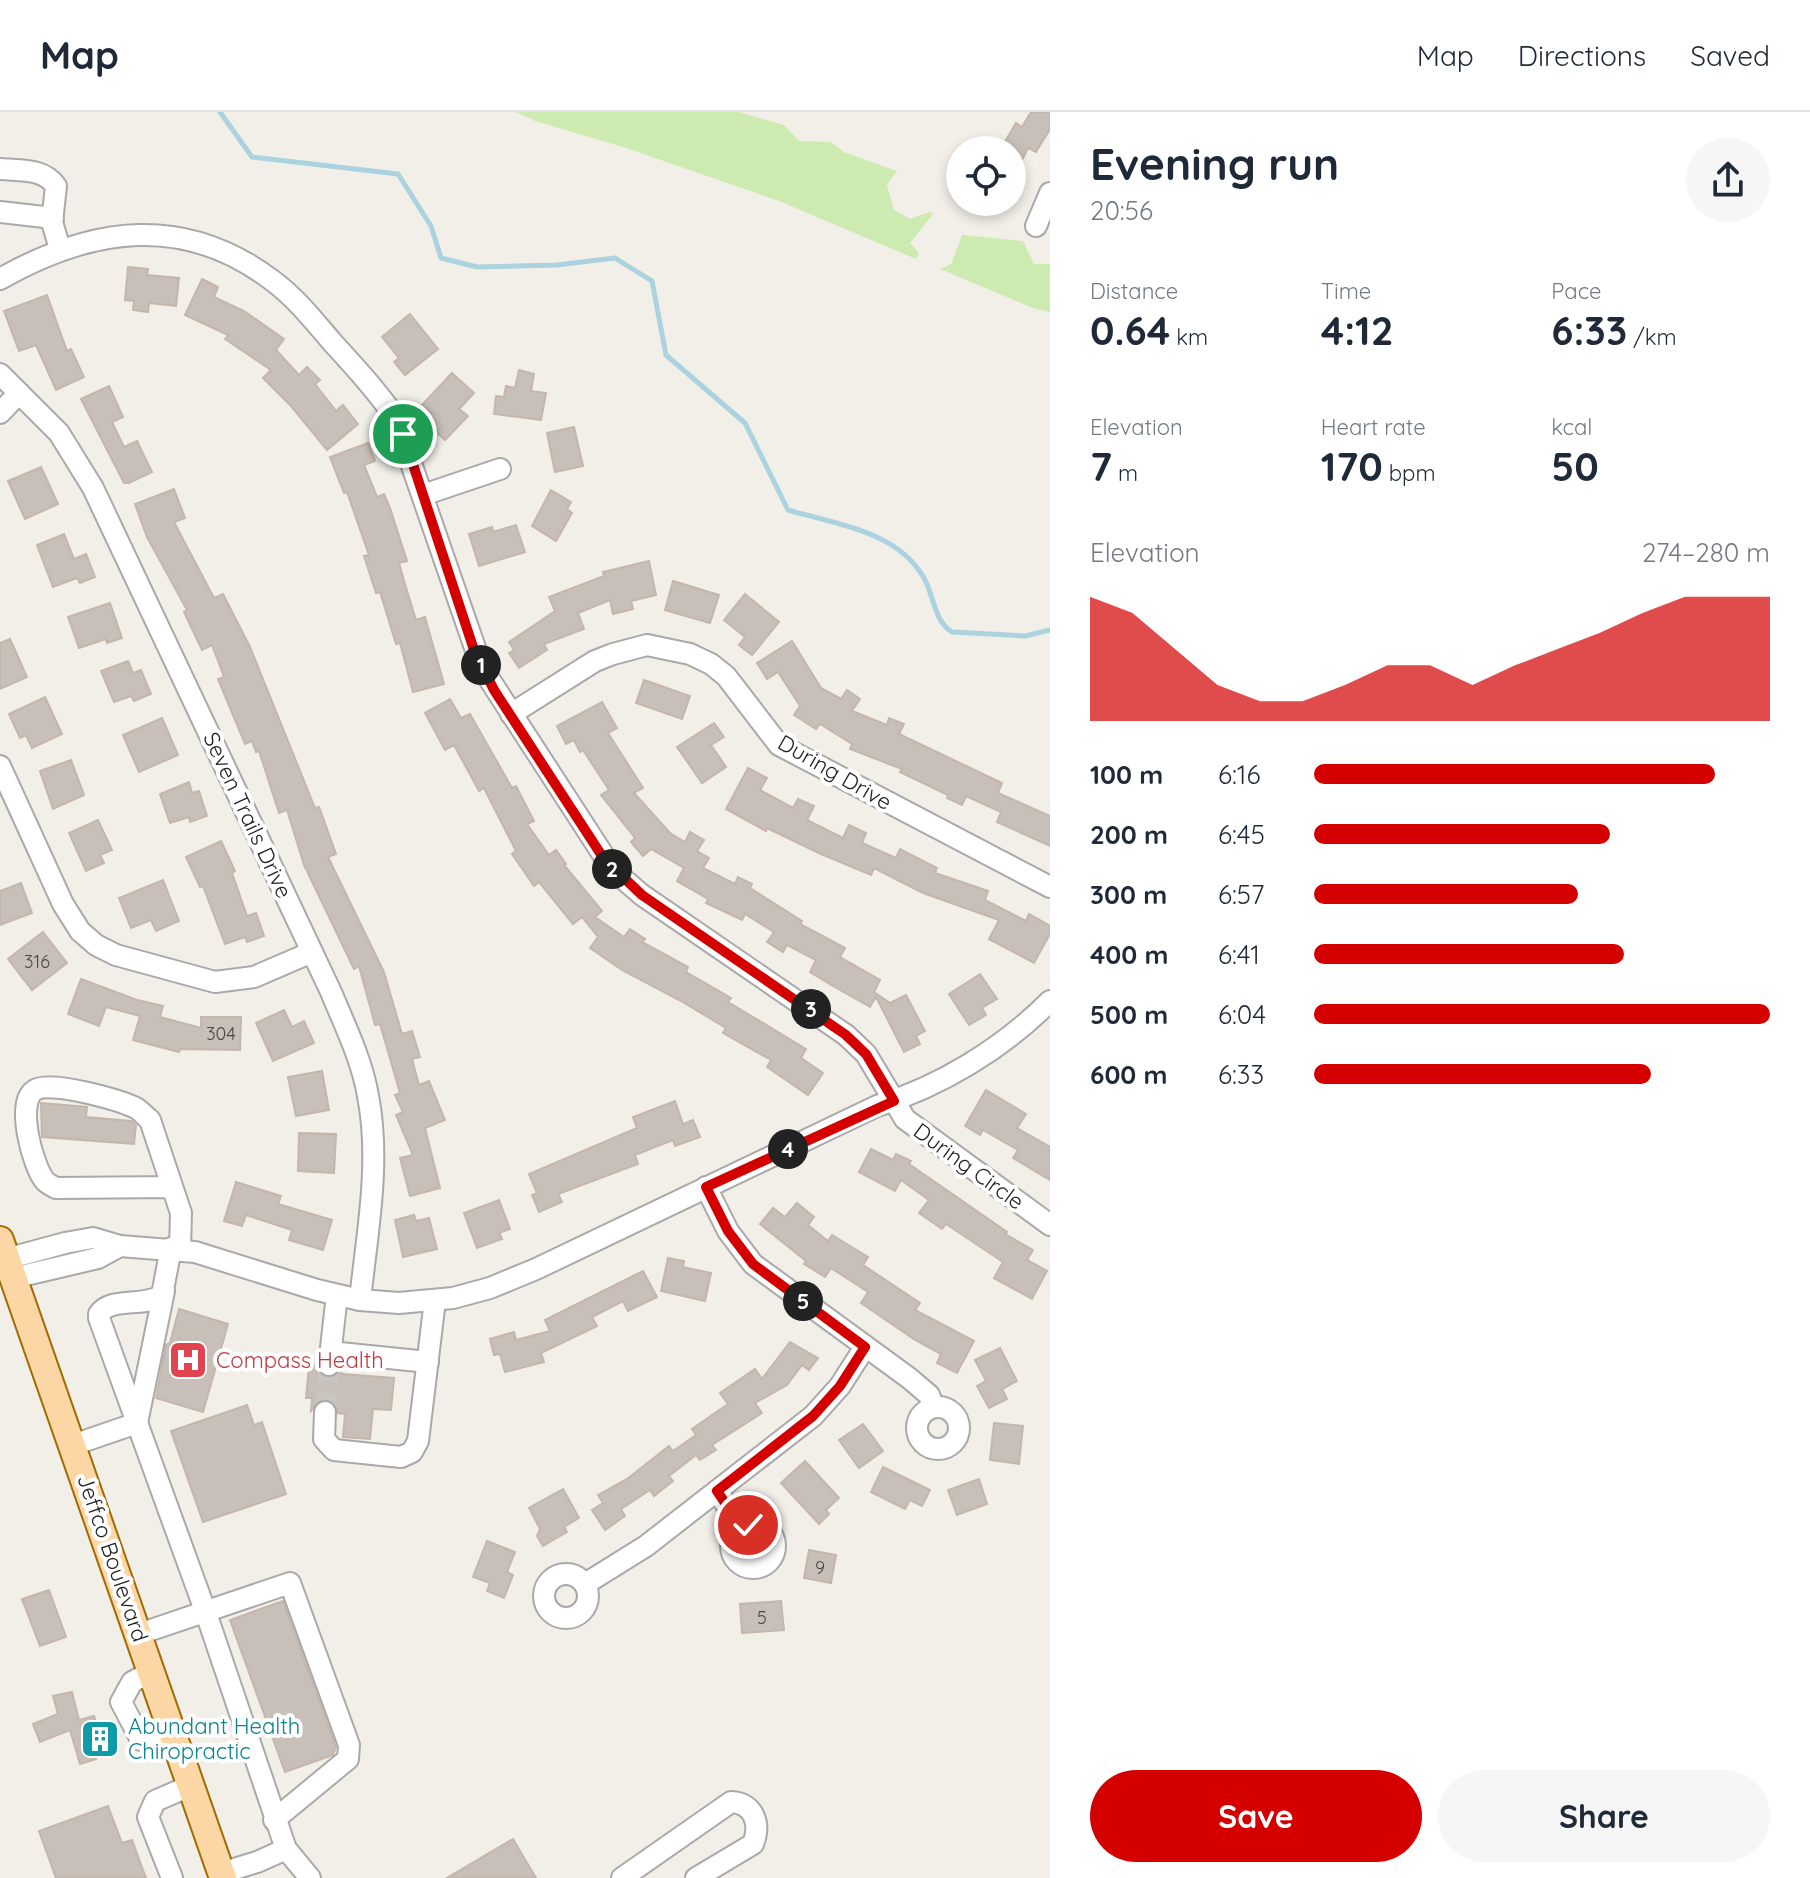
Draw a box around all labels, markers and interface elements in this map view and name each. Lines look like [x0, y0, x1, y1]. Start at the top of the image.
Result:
text: Map [40, 31, 119, 79]
text: Map [1417, 38, 1474, 73]
text: Directions [1518, 38, 1646, 73]
text: Saved [1690, 38, 1770, 73]
map controls [946, 136, 1026, 216]
button: locate [946, 136, 1026, 216]
text: Evening run [1090, 136, 1339, 191]
button: share [1686, 138, 1770, 222]
text: 20:56 [1090, 194, 1153, 227]
text: Distance [1090, 277, 1178, 305]
text: Time [1321, 277, 1371, 305]
text: Pace [1551, 277, 1602, 305]
text: 0.64 [1090, 305, 1170, 355]
text: 4:12 [1321, 305, 1393, 355]
text: 6:33 [1551, 305, 1627, 355]
text: km [1170, 323, 1208, 351]
text: /km [1627, 323, 1677, 351]
pin [369, 400, 437, 468]
icon: arrive [381, 412, 425, 456]
text: Elevation [1090, 413, 1183, 441]
text: Heart rate [1321, 413, 1426, 441]
text: kcal [1551, 413, 1592, 441]
text: 7 [1090, 441, 1112, 491]
text: 170 [1321, 441, 1383, 491]
text: 50 [1551, 441, 1599, 491]
text: m [1112, 459, 1138, 487]
text: bpm [1383, 459, 1435, 487]
text: Elevation [1090, 536, 1200, 569]
text: 274–280 m [1642, 536, 1770, 569]
pin: 1 [461, 645, 501, 685]
text: 1 [477, 651, 485, 679]
street label: Seven Trails Drive [197, 728, 299, 902]
street label: During Drive [773, 728, 897, 816]
text: 100 m [1090, 758, 1163, 791]
text: 6:16 [1218, 758, 1260, 791]
text: 200 m [1090, 818, 1168, 851]
text: 6:45 [1218, 818, 1265, 851]
pin: 2 [592, 849, 632, 889]
text: 2 [606, 855, 618, 883]
text: 300 m [1090, 878, 1167, 911]
text: 6:57 [1218, 878, 1264, 911]
text: 400 m [1090, 938, 1168, 971]
text: 6:41 [1218, 938, 1260, 971]
house number: 316 [24, 950, 50, 973]
pin: 3 [791, 989, 831, 1029]
text: 3 [805, 995, 817, 1023]
text: 500 m [1090, 998, 1168, 1031]
text: 6:04 [1218, 998, 1266, 1031]
house number: 304 [206, 1022, 236, 1045]
text: 600 m [1090, 1058, 1168, 1091]
text: 6:33 [1218, 1058, 1264, 1091]
street label: During Circle [908, 1117, 1030, 1215]
pin: 4 [768, 1129, 808, 1169]
text: 4 [782, 1135, 794, 1163]
pin: 5 [783, 1281, 823, 1321]
text: 5 [797, 1287, 809, 1315]
hospital icon: Compass Health [167, 1339, 209, 1381]
place label: Compass Health [216, 1346, 384, 1374]
street label: Jeffco Boulevard [71, 1471, 155, 1645]
pin [714, 1491, 782, 1559]
icon: check [726, 1503, 770, 1547]
house number: 9 [815, 1556, 825, 1579]
house number: 5 [757, 1606, 767, 1629]
place label: Abundant Health Chiropractic [128, 1712, 300, 1765]
building icon: Abundant Health Chiropractic [79, 1718, 121, 1760]
button: Save [1090, 1770, 1422, 1862]
button: Share [1438, 1770, 1770, 1862]

